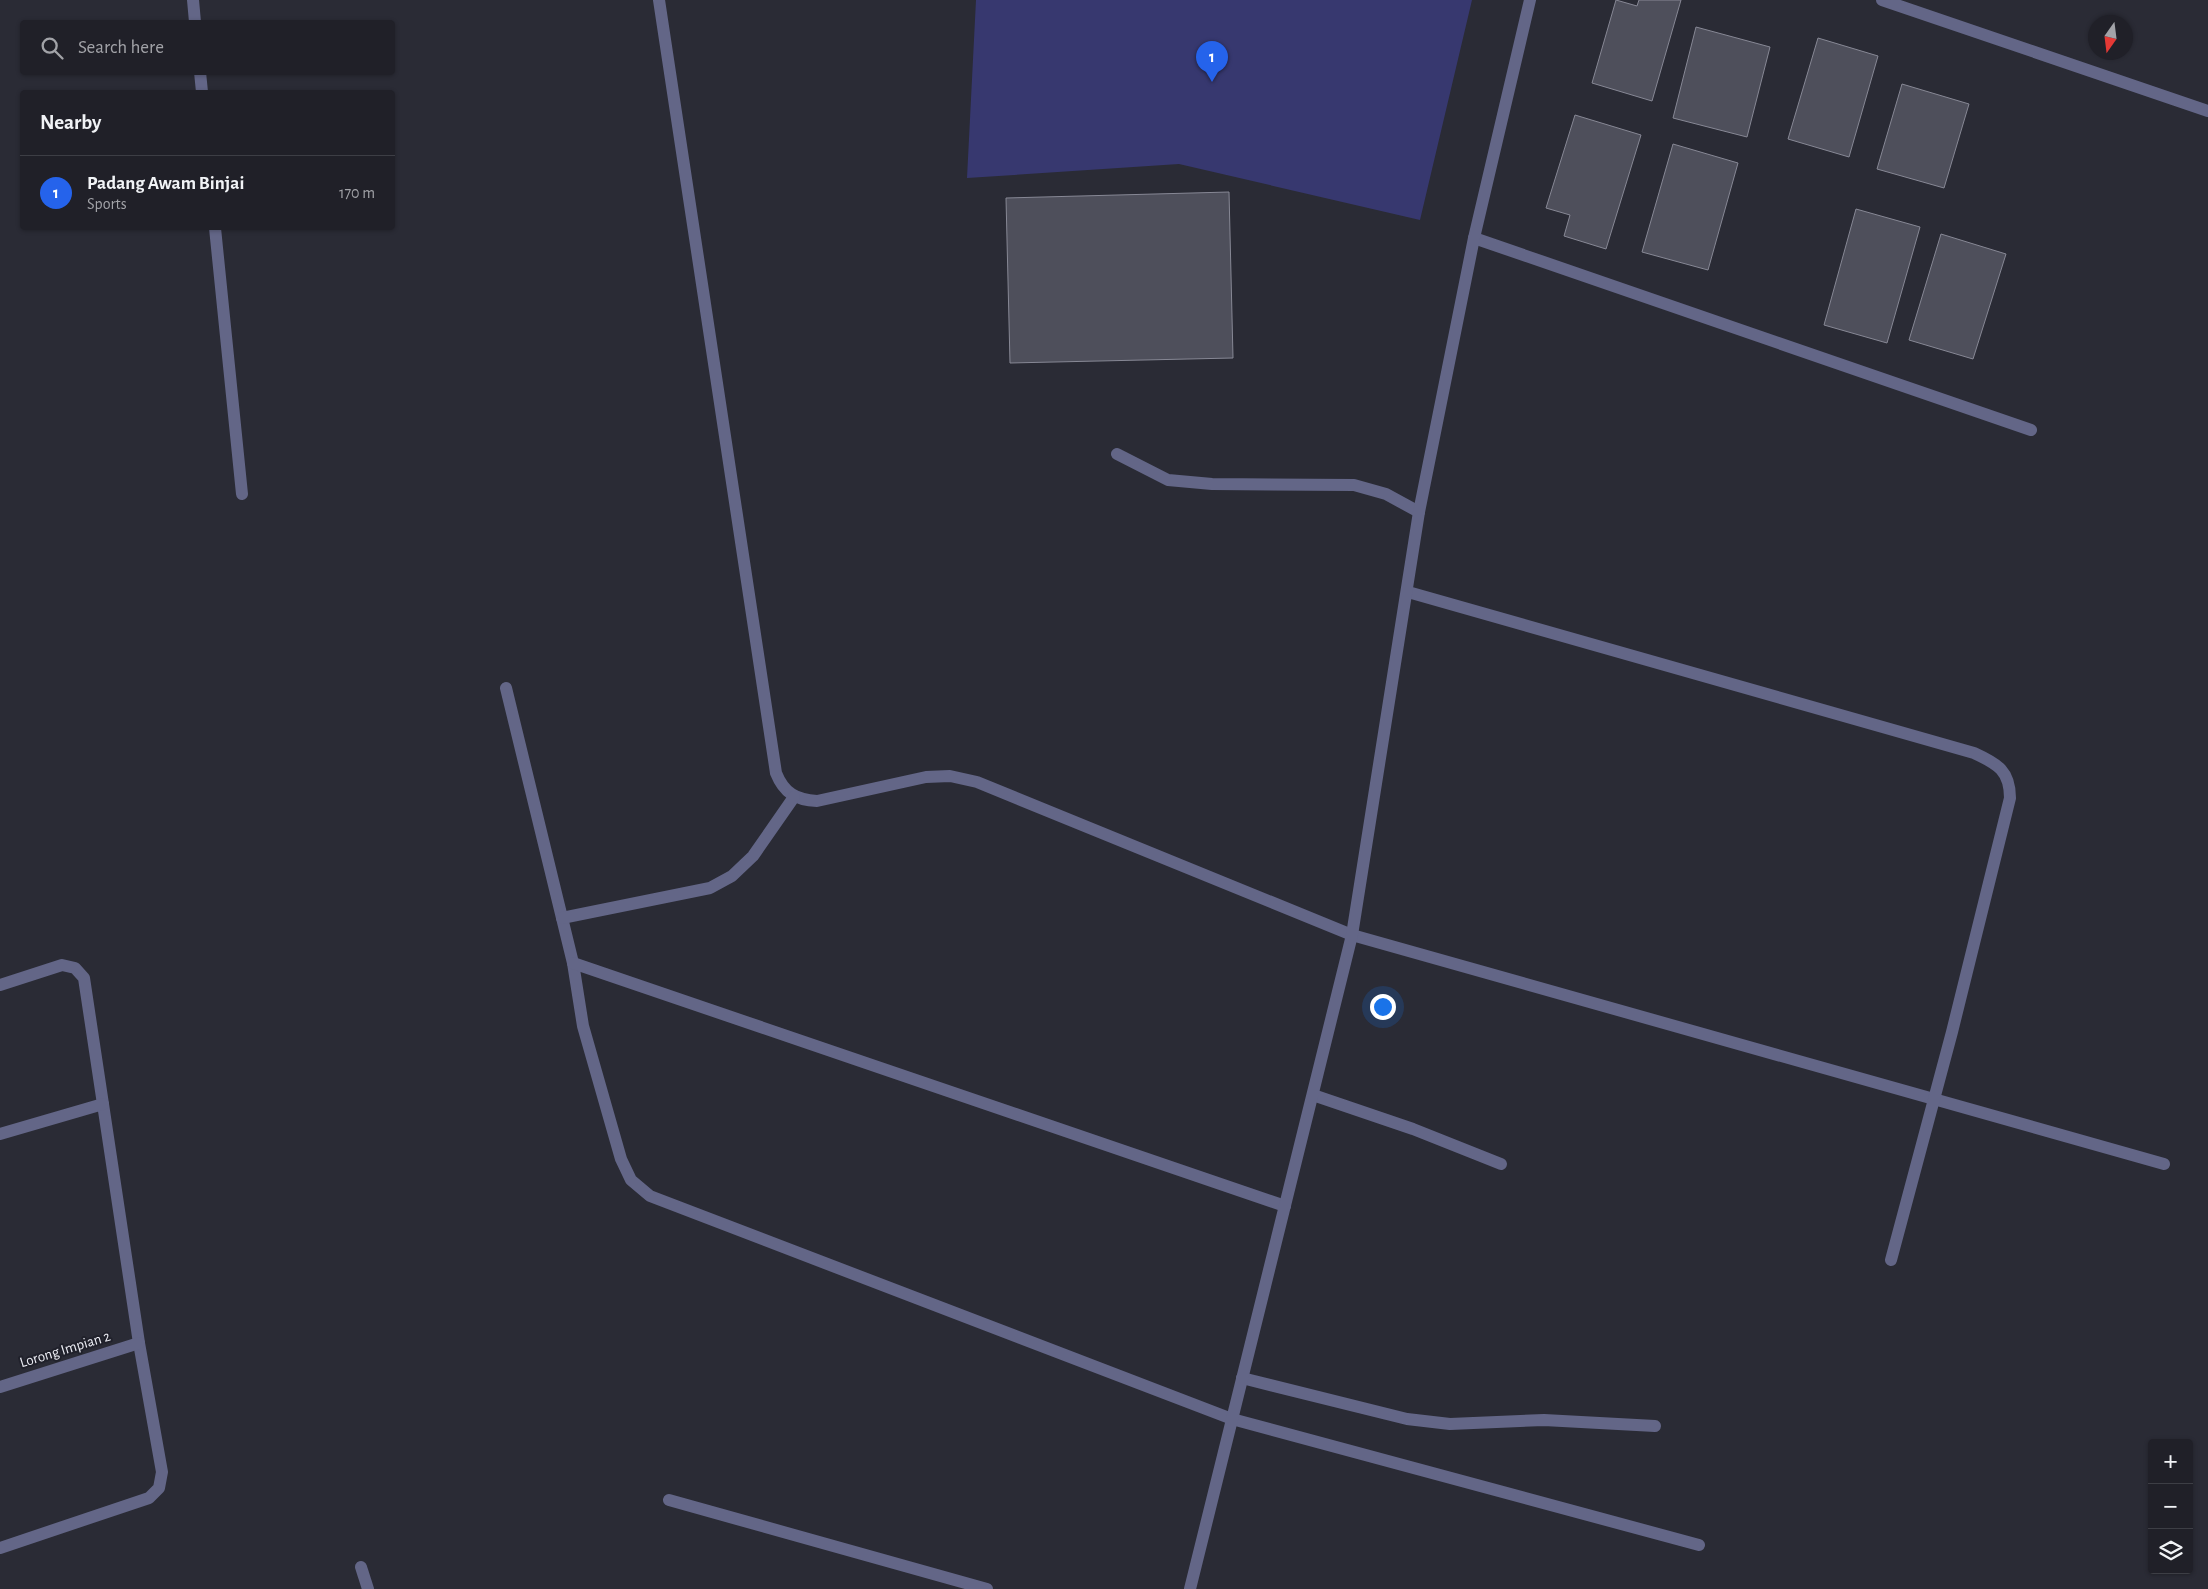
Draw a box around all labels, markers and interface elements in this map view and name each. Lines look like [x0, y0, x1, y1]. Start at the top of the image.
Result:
north arrow [2088, 15, 2133, 60]
search box [20, 20, 395, 75]
icon: search [38, 34, 66, 62]
text: Search here [78, 38, 164, 57]
pin: 1 [1196, 41, 1228, 82]
text: Nearby [40, 112, 101, 133]
text: Padang Awam Binjai [87, 174, 244, 193]
text: 1 [53, 185, 59, 201]
text: 170 m [339, 185, 375, 201]
text: Sports [87, 196, 127, 212]
your location [1370, 994, 1396, 1020]
street label: Lorong Impian 2 [18, 1329, 112, 1370]
map controls [2148, 1439, 2193, 1574]
button: + [2148, 1439, 2193, 1484]
button: − [2148, 1484, 2193, 1529]
button: layers [2148, 1529, 2193, 1574]

